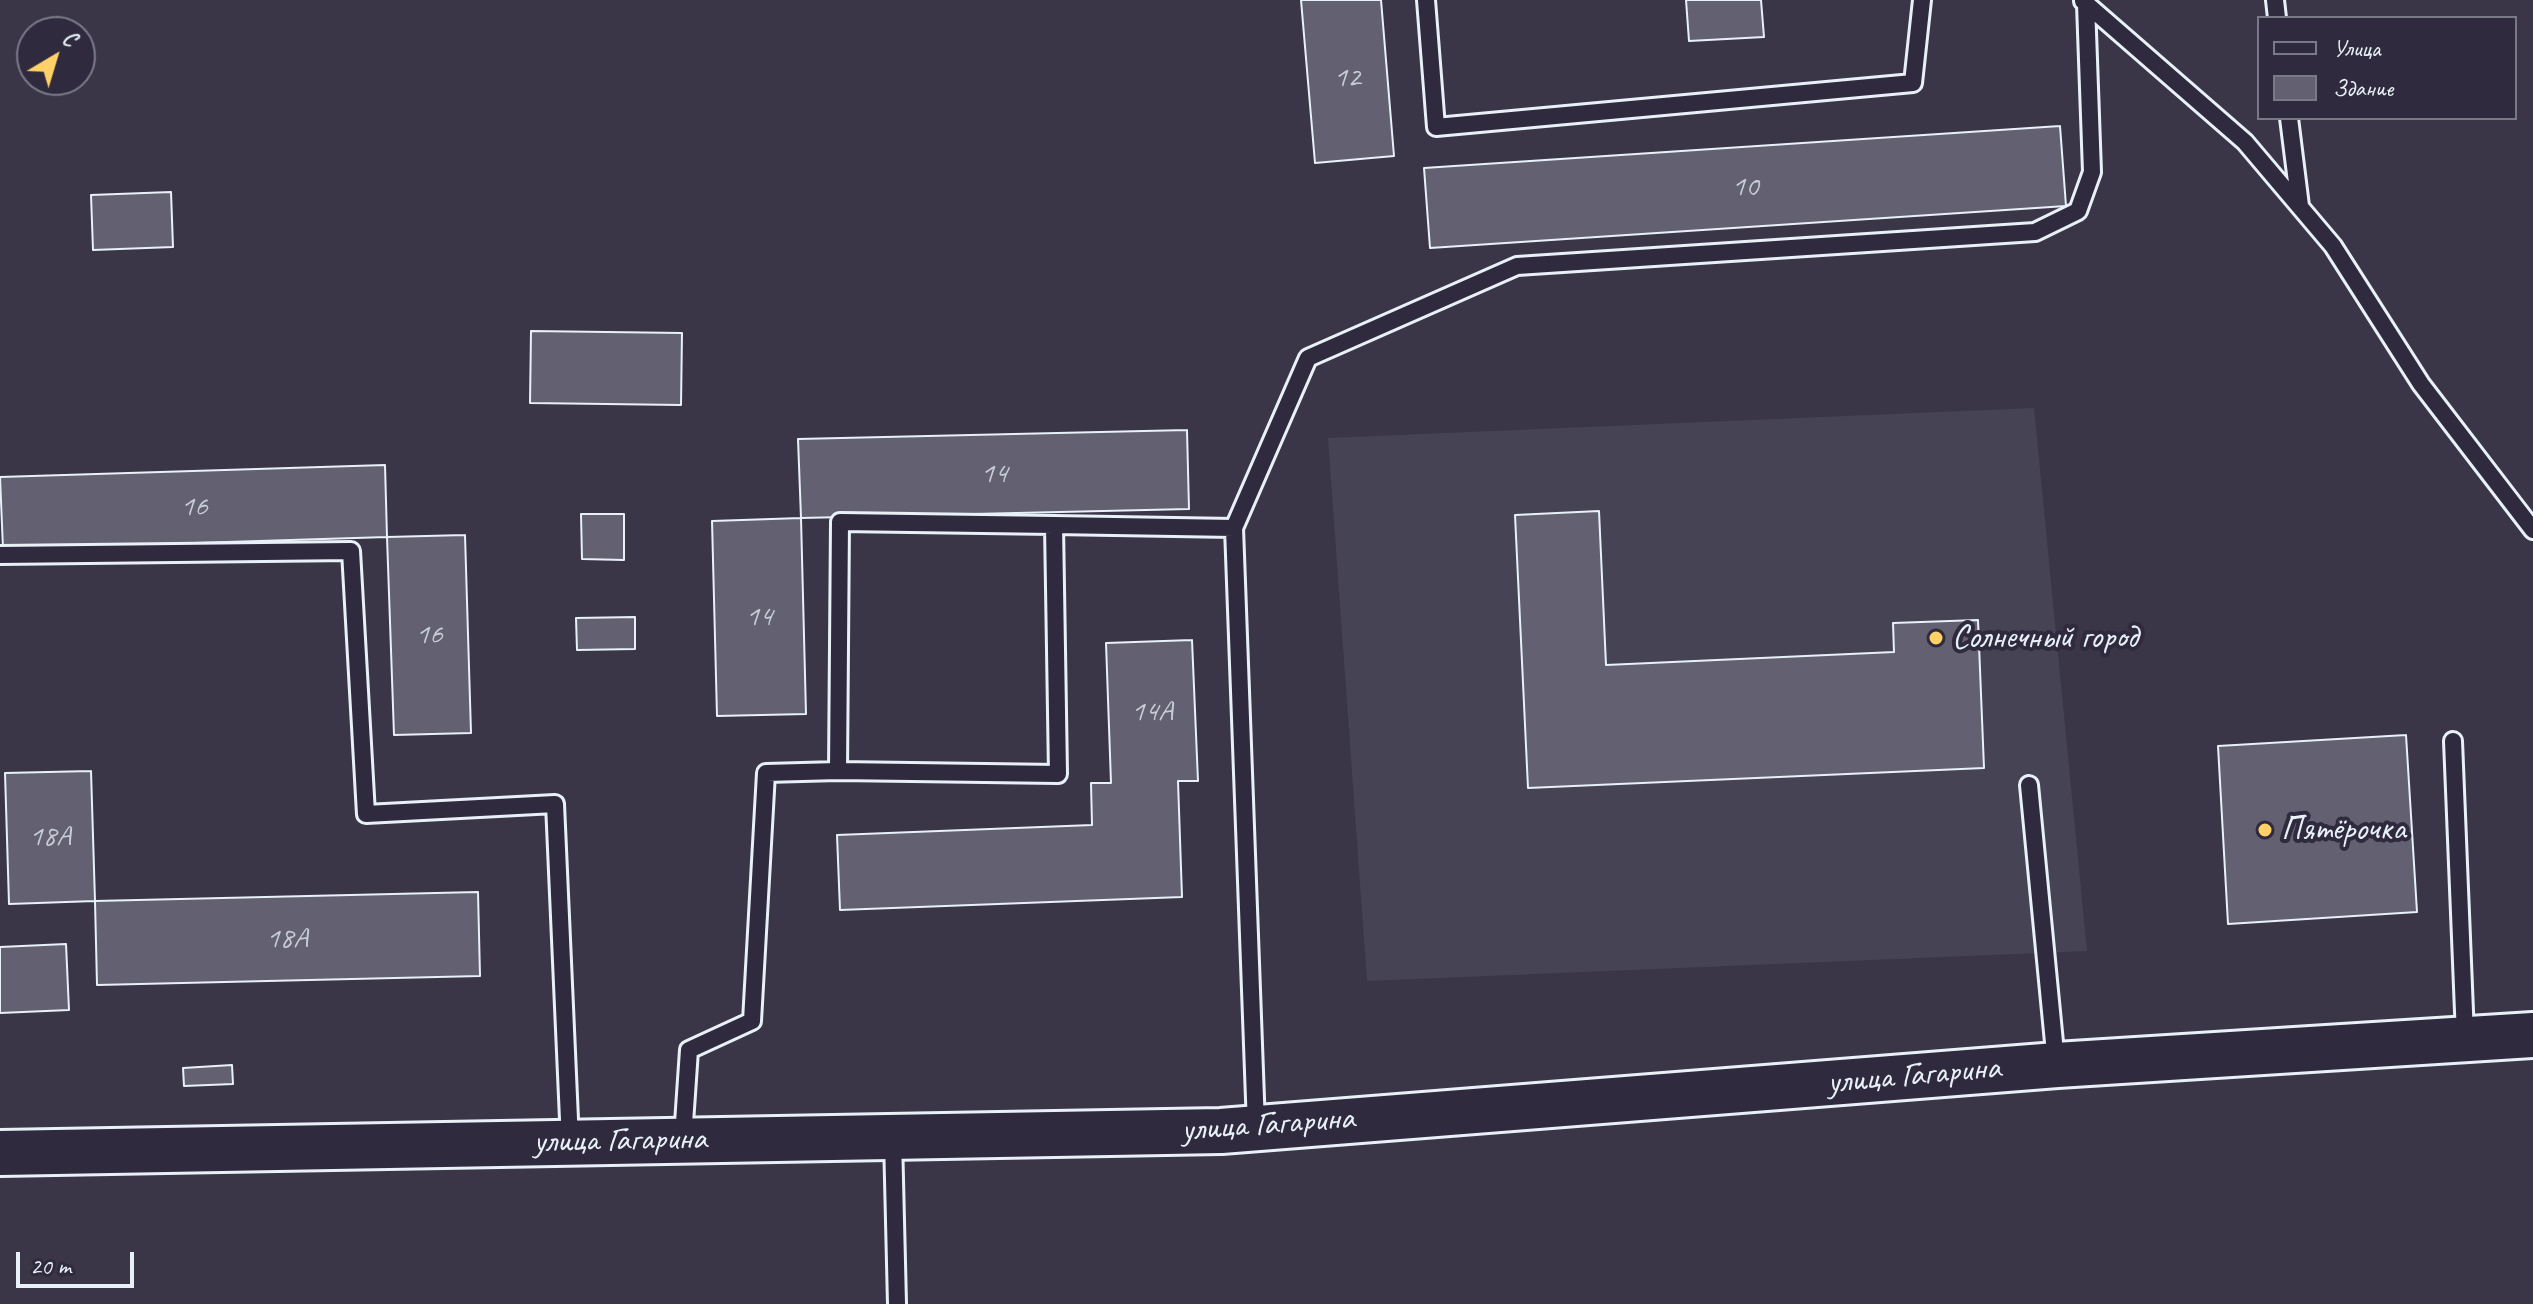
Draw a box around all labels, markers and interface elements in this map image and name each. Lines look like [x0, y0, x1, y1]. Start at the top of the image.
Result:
north arrow [16, 16, 96, 96]
legend [2257, 16, 2517, 120]
text: С [57, 24, 82, 53]
text: Улица [2333, 33, 2381, 63]
house number: 12 [1334, 60, 1360, 96]
text: Здание [2333, 73, 2393, 103]
house number: 10 [1732, 169, 1758, 205]
house number: 14 [981, 456, 1007, 492]
house number: 16 [181, 489, 207, 525]
house number: 14 [746, 599, 772, 635]
house number: 16 [416, 617, 442, 653]
place label: Солнечный город [1952, 618, 2138, 658]
marker: Солнечный город [1927, 629, 1945, 647]
house number: 14А [1131, 694, 1173, 730]
place label: Пятёрочка [2281, 810, 2406, 850]
house number: 18А [29, 819, 71, 855]
marker: Пятёрочка [2256, 821, 2274, 839]
house number: 18А [266, 921, 308, 957]
street label: улица Гагарина [1826, 1048, 2002, 1104]
street label: улица Гагарина [1180, 1099, 1356, 1151]
street label: улица Гагарина [533, 1119, 707, 1163]
scale bar [20, 1236, 138, 1286]
text: 20 m [30, 1251, 71, 1281]

